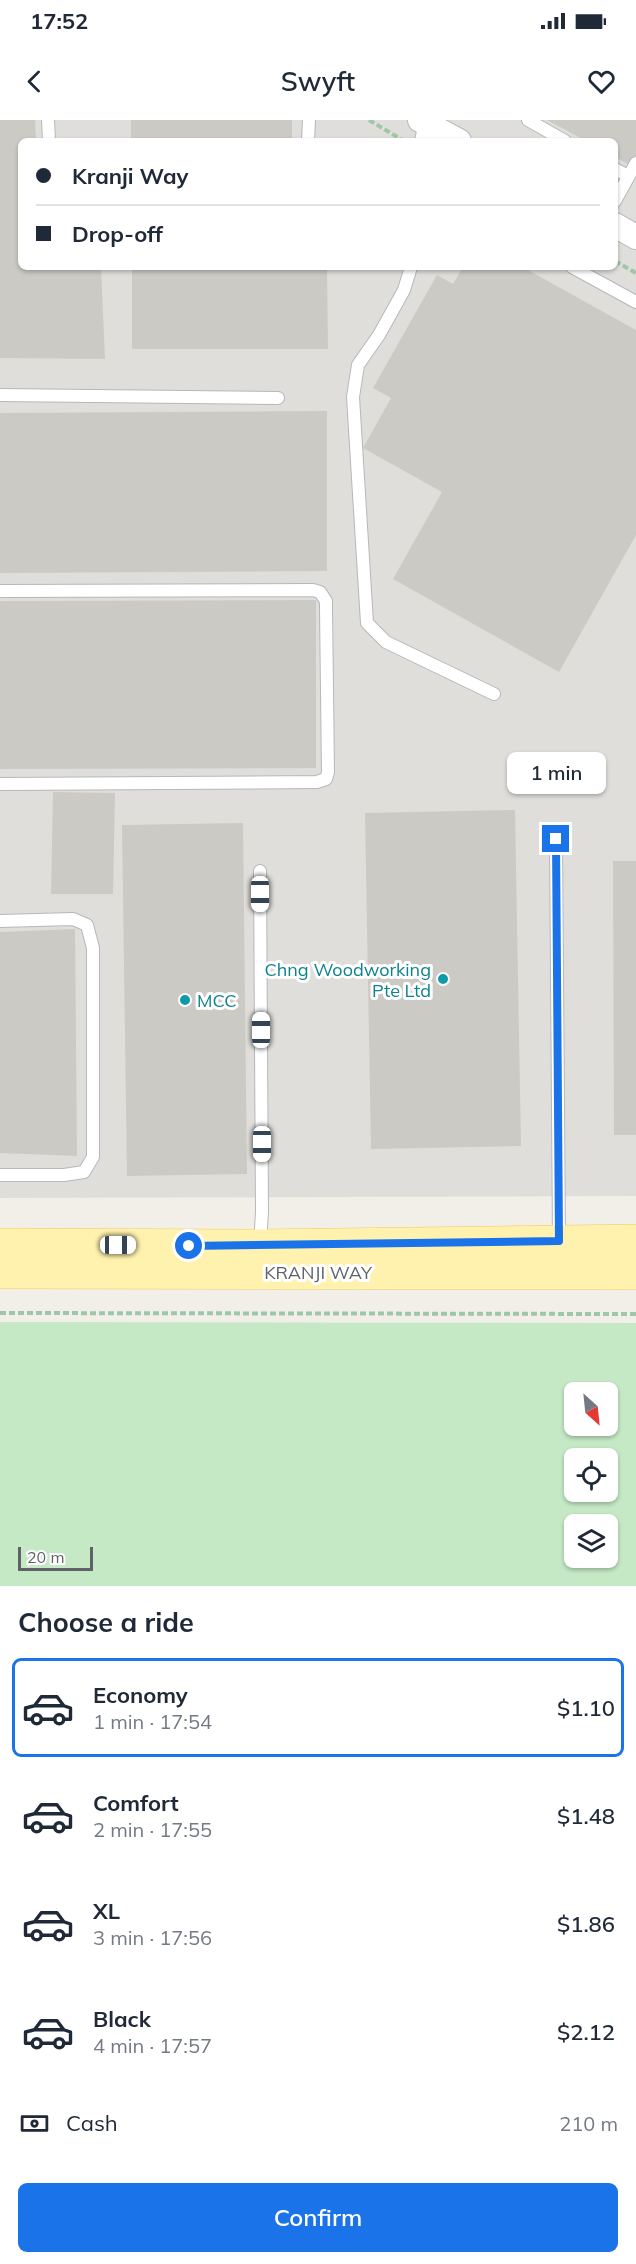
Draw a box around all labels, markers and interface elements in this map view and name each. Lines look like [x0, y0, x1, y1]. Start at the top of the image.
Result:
text: 17:52 [30, 7, 88, 35]
text: Swyft [281, 64, 355, 98]
icon: back [18, 65, 51, 98]
icon: heart [585, 65, 618, 98]
text: Kranji Way [72, 162, 188, 190]
text: Drop-off [72, 220, 163, 248]
callout: 1 min [506, 752, 606, 794]
text: 1 min [531, 760, 582, 785]
route end [542, 825, 569, 852]
car [251, 876, 269, 912]
place label: Chng Woodworking Pte Ltd [264, 958, 431, 1002]
marker: Chng Woodworking Pte Ltd [436, 972, 450, 986]
place label: MCC [197, 989, 237, 1012]
marker: MCC [178, 993, 192, 1007]
car [252, 1012, 270, 1048]
car [253, 1126, 271, 1162]
route start [175, 1232, 202, 1259]
car [100, 1236, 136, 1254]
street label: KRANJI WAY [264, 1261, 373, 1284]
north arrow [564, 1382, 618, 1436]
map controls [564, 1382, 618, 1568]
button: locate [564, 1448, 618, 1502]
button: layers [564, 1514, 618, 1568]
scale bar [18, 1544, 93, 1572]
text: 20 m [27, 1547, 64, 1567]
text: Choose a ride [18, 1605, 194, 1639]
icon: car [21, 1681, 75, 1735]
text: Economy [93, 1681, 188, 1709]
text: $1.10 [557, 1694, 615, 1722]
text: 1 min · 17:54 [93, 1709, 212, 1734]
icon: car [21, 1789, 75, 1843]
text: Comfort [93, 1789, 179, 1817]
text: $1.48 [557, 1802, 615, 1830]
text: 2 min · 17:55 [93, 1817, 212, 1842]
icon: car [21, 1897, 75, 1951]
text: XL [93, 1897, 120, 1925]
text: $1.86 [557, 1910, 615, 1938]
text: 3 min · 17:56 [93, 1925, 212, 1950]
icon: car [21, 2005, 75, 2059]
text: Black [93, 2005, 151, 2033]
text: $2.12 [557, 2018, 615, 2046]
text: 4 min · 17:57 [93, 2033, 212, 2058]
icon: cash [18, 2107, 51, 2140]
text: Cash [66, 2109, 118, 2137]
text: 210 m [559, 2111, 618, 2136]
button: Confirm [18, 2183, 618, 2252]

